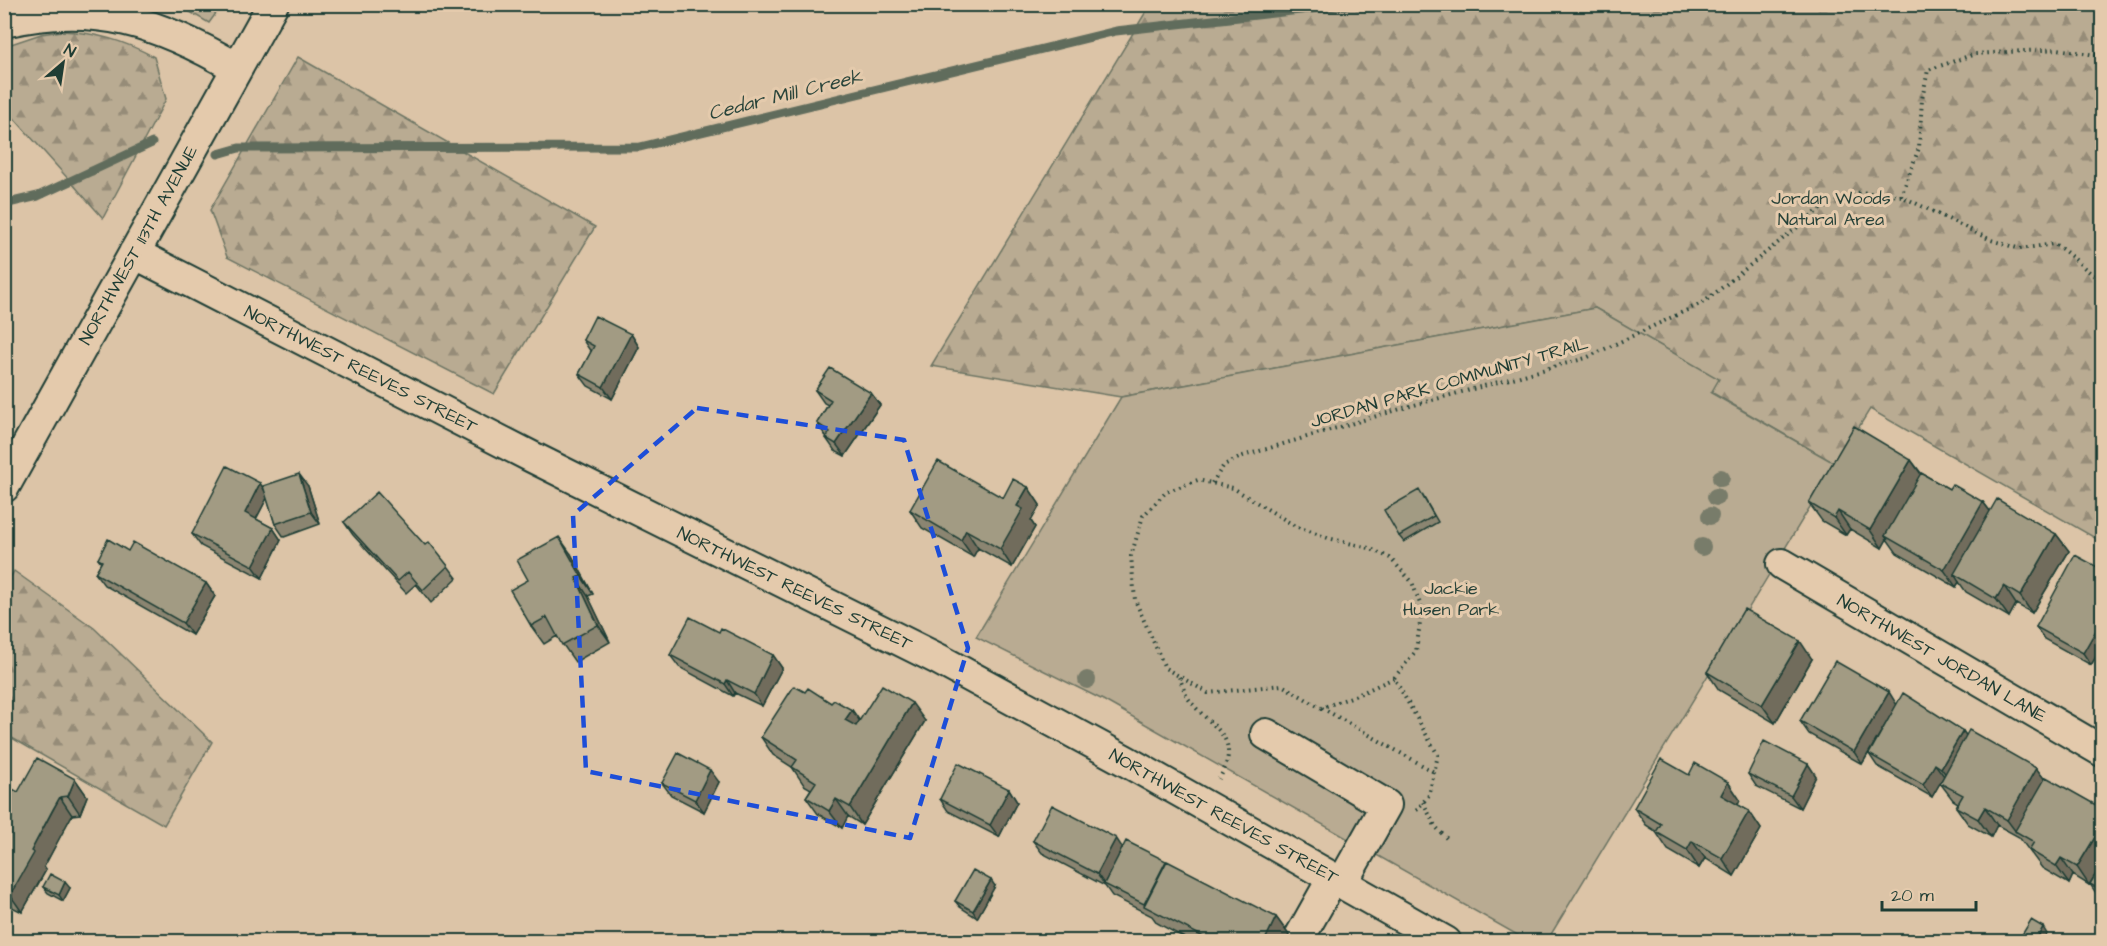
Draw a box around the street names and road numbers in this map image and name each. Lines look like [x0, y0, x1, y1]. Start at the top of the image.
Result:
street label: NORTHWEST 113TH AVENUE [73, 141, 204, 349]
street label: NORTHWEST REEVES STREET [240, 300, 482, 440]
street label: JORDAN PARK COMMUNITY TRAIL [1307, 331, 1591, 434]
street label: NORTHWEST REEVES STREET [673, 520, 917, 657]
street label: NORTHWEST JORDAN LANE [1832, 588, 2051, 729]
street label: NORTHWEST REEVES STREET [1105, 743, 1344, 890]

